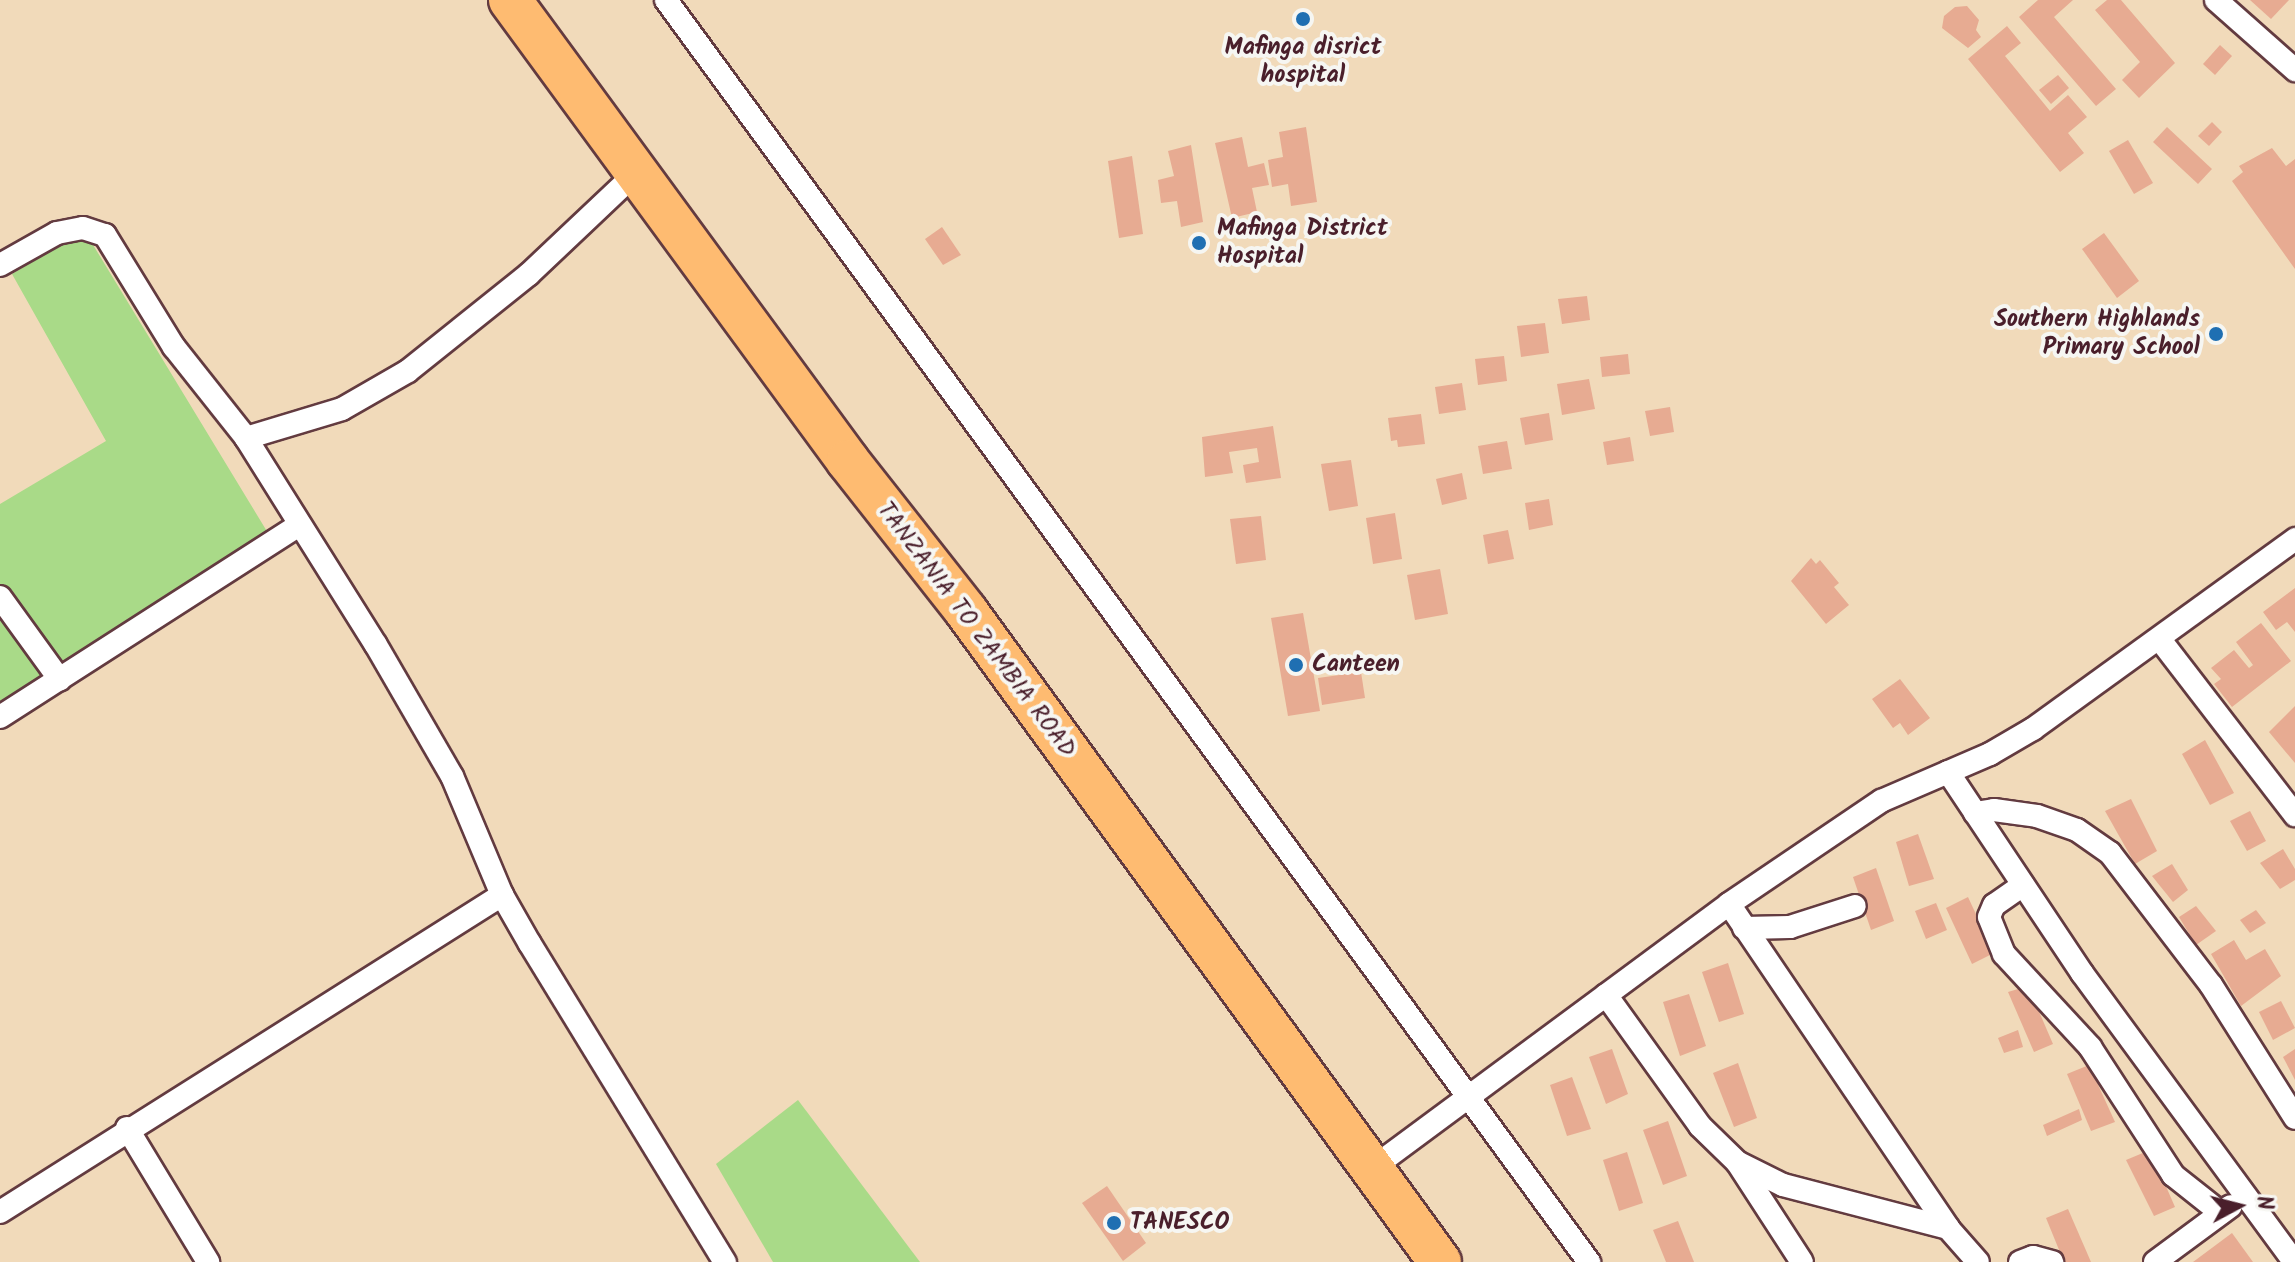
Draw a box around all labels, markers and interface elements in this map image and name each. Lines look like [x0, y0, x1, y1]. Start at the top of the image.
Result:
marker: Mafinga disrict hospital [1292, 8, 1314, 30]
place label: Mafinga disrict hospital [1224, 34, 1382, 90]
place label: Mafinga District Hospital [1217, 215, 1388, 271]
marker: Mafinga District Hospital [1188, 232, 1210, 254]
place label: Southern Highlands Primary School [1994, 306, 2200, 362]
marker: Southern Highlands Primary School [2207, 325, 2225, 343]
street label: TANZANIA TO ZAMBIA ROAD [871, 497, 1081, 763]
place label: Canteen [1312, 651, 1400, 679]
marker: Canteen [1287, 656, 1305, 674]
north arrow [2199, 1166, 2279, 1246]
text: N [2245, 1194, 2282, 1212]
place label: TANESCO [1130, 1209, 1229, 1237]
marker: TANESCO [1105, 1214, 1123, 1232]

